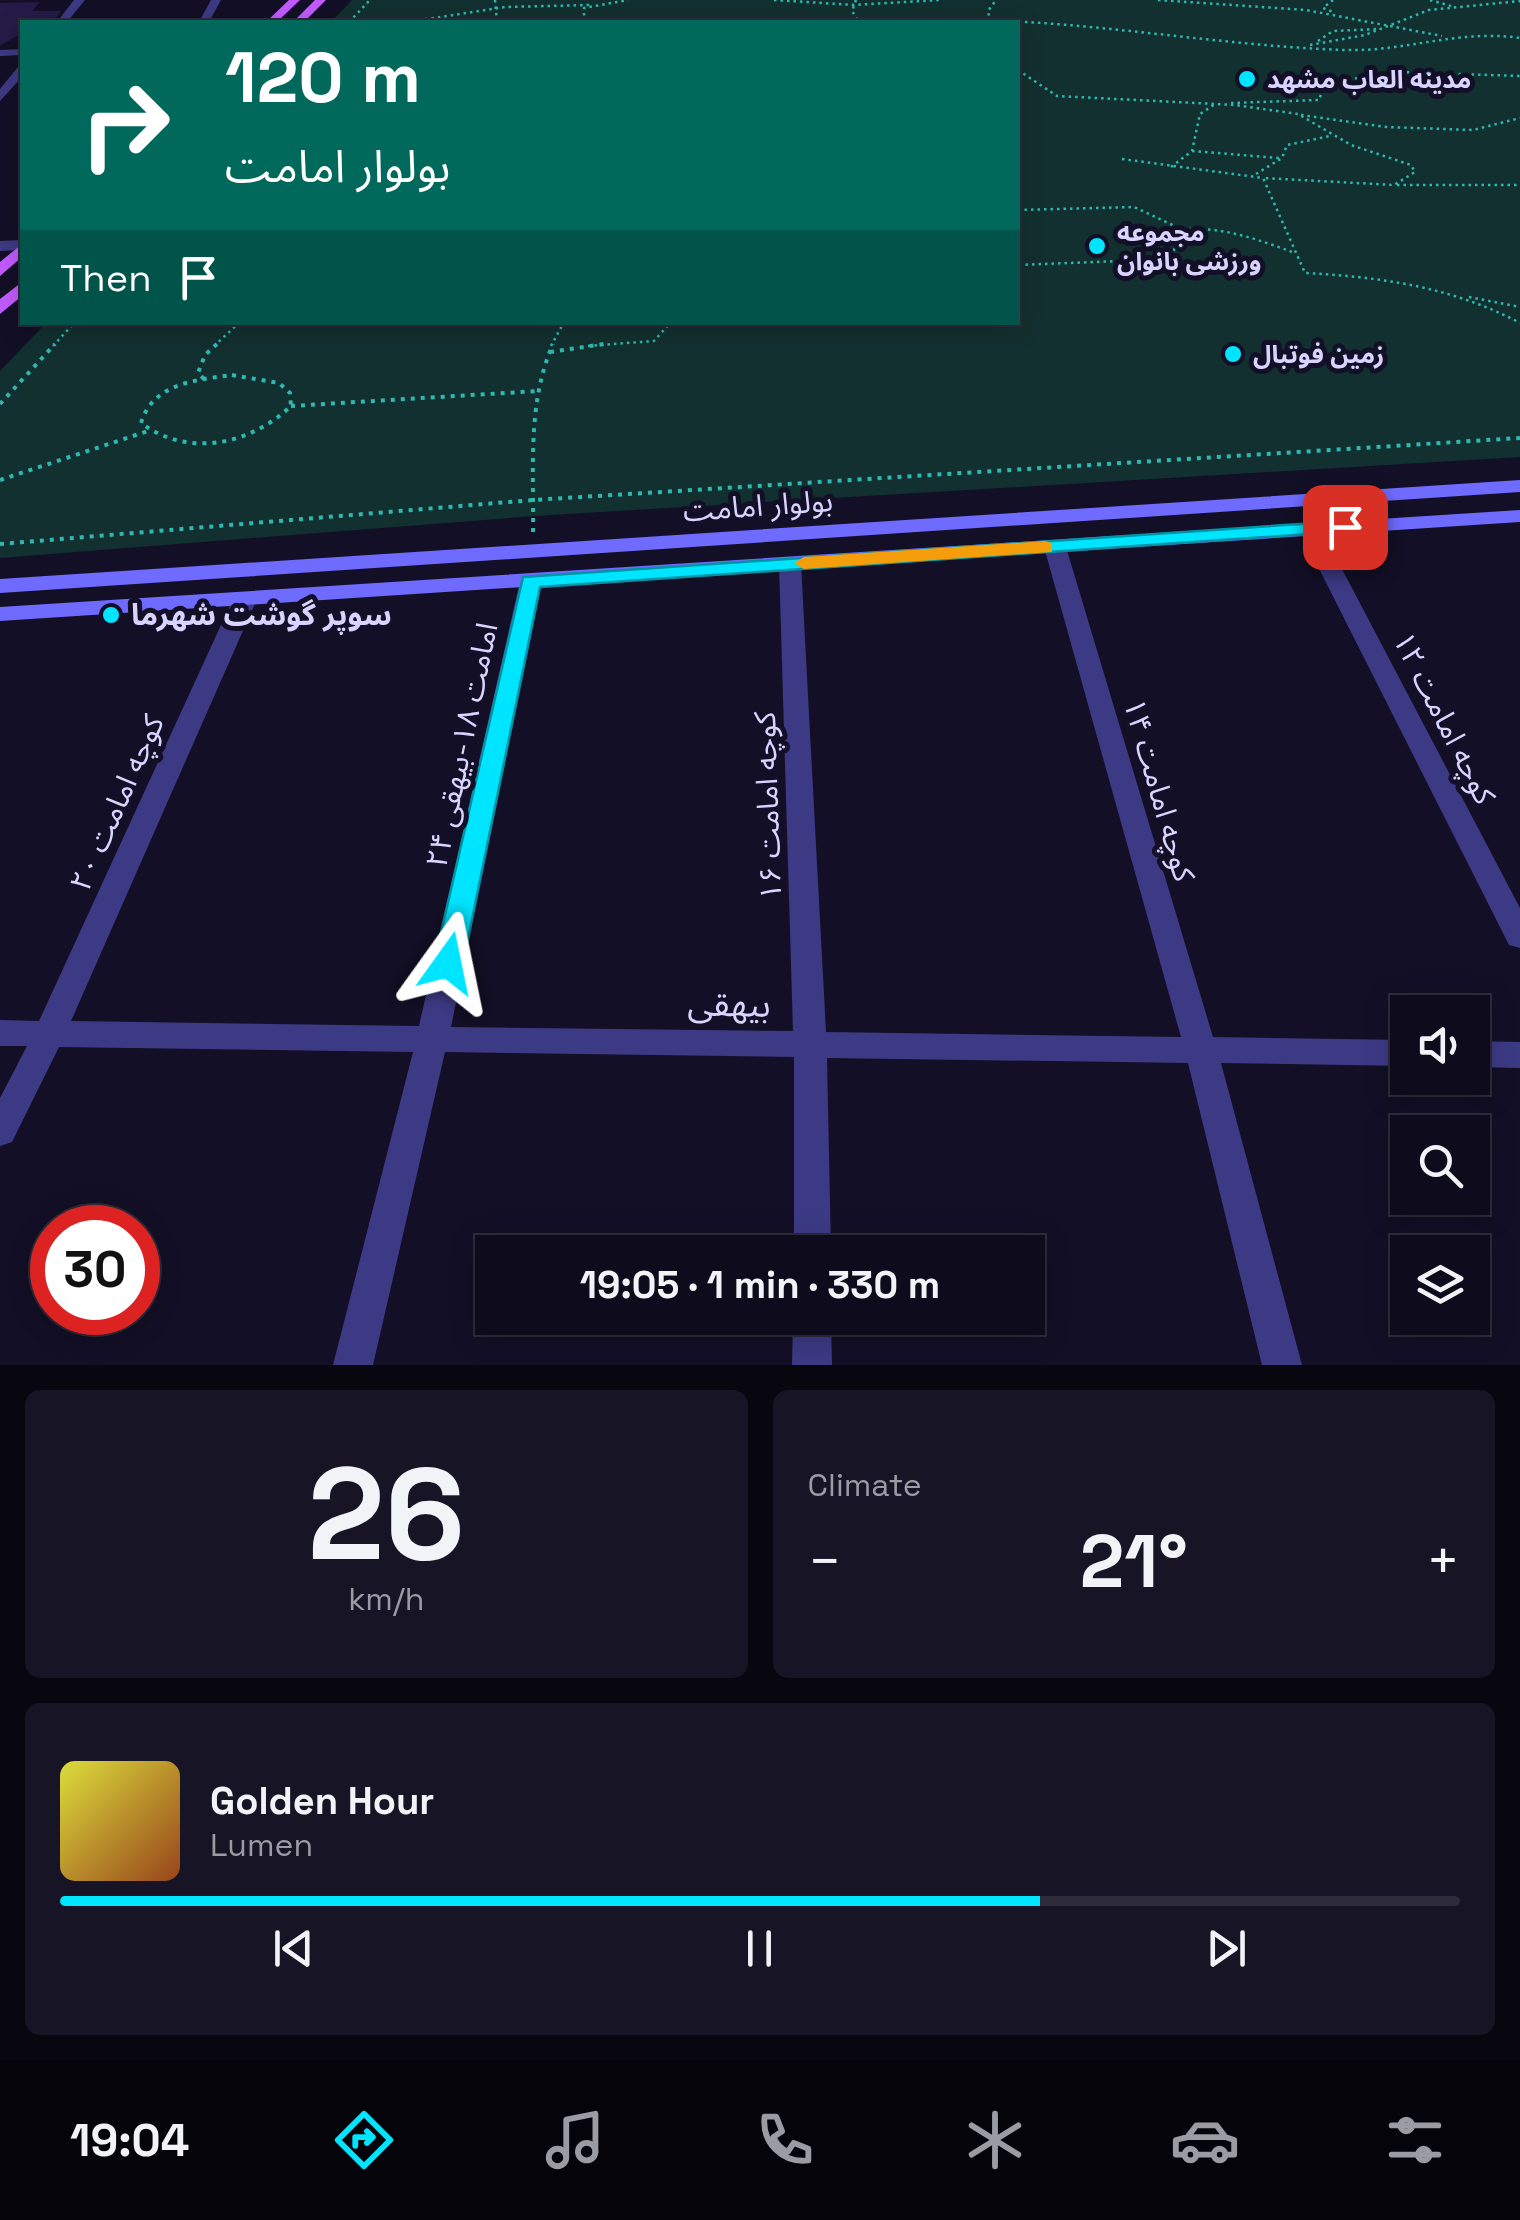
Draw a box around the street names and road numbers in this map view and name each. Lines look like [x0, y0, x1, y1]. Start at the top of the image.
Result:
street label: بولوار امامت [682, 481, 834, 530]
street label: امامت ۱۸-بیهقی ۲۴ [417, 619, 507, 871]
street label: کوچه امامت ۱۲ [1384, 625, 1505, 811]
street label: کوچه امامت ۱۴ [1115, 694, 1204, 887]
street label: کوچه امامت ۲۰ [60, 708, 173, 897]
street label: کوچه امامت ۱۶ [745, 710, 790, 901]
street label: بیهقی [687, 981, 771, 1027]

